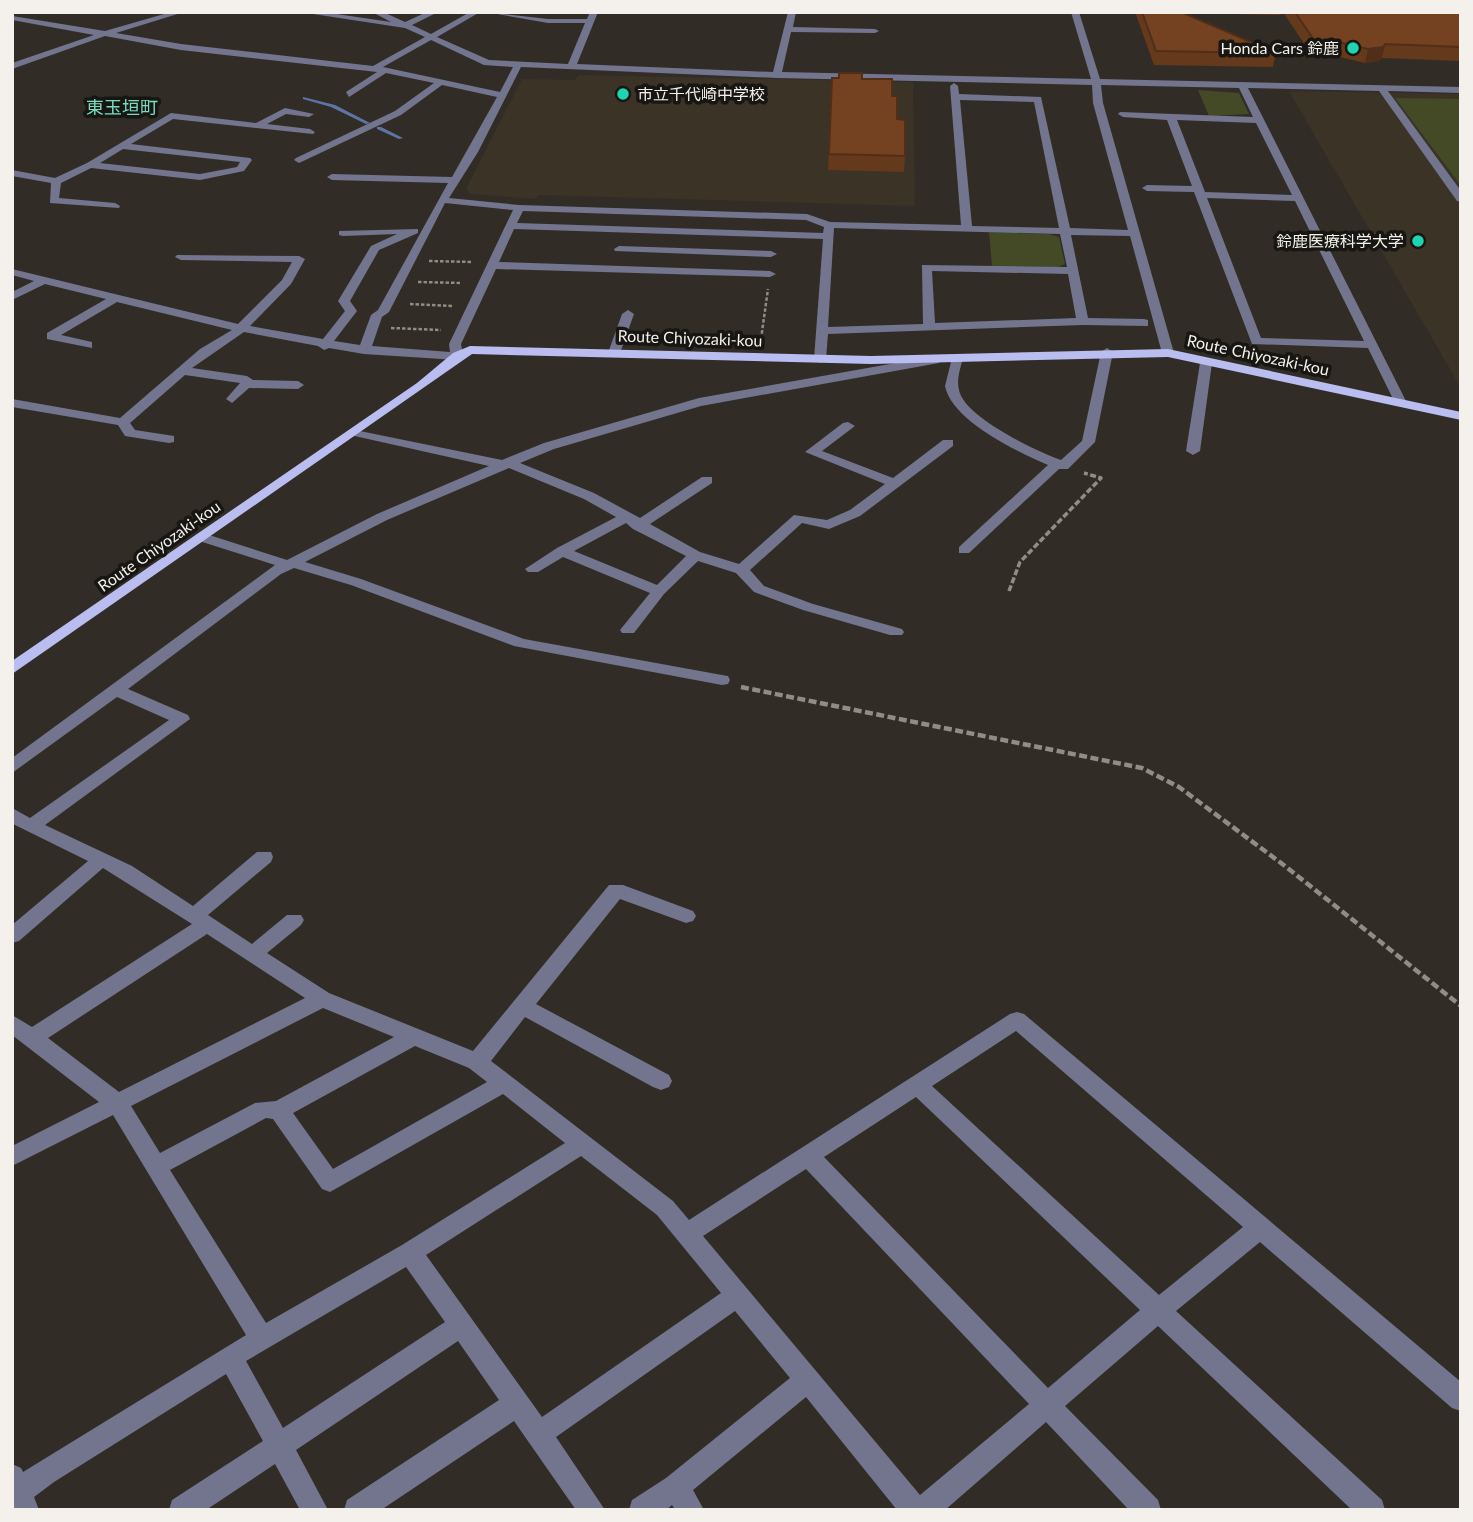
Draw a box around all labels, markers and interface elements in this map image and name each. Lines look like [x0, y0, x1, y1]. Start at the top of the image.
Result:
place label: Honda Cars 鈴鹿 [1221, 38, 1339, 57]
marker: Honda Cars 鈴鹿 [1345, 40, 1361, 56]
place label: 市立千代崎中学校 [637, 84, 765, 103]
marker: 市立千代崎中学校 [615, 86, 631, 102]
district label: 東玉垣町 [86, 96, 158, 118]
place label: 鈴鹿医療科学大学 [1276, 231, 1404, 250]
marker: 鈴鹿医療科学大学 [1410, 233, 1426, 249]
street label: Route Chiyozaki-kou [617, 325, 763, 350]
street label: Route Chiyozaki-kou [1185, 330, 1331, 379]
street label: Route Chiyozaki-kou [94, 496, 224, 595]

